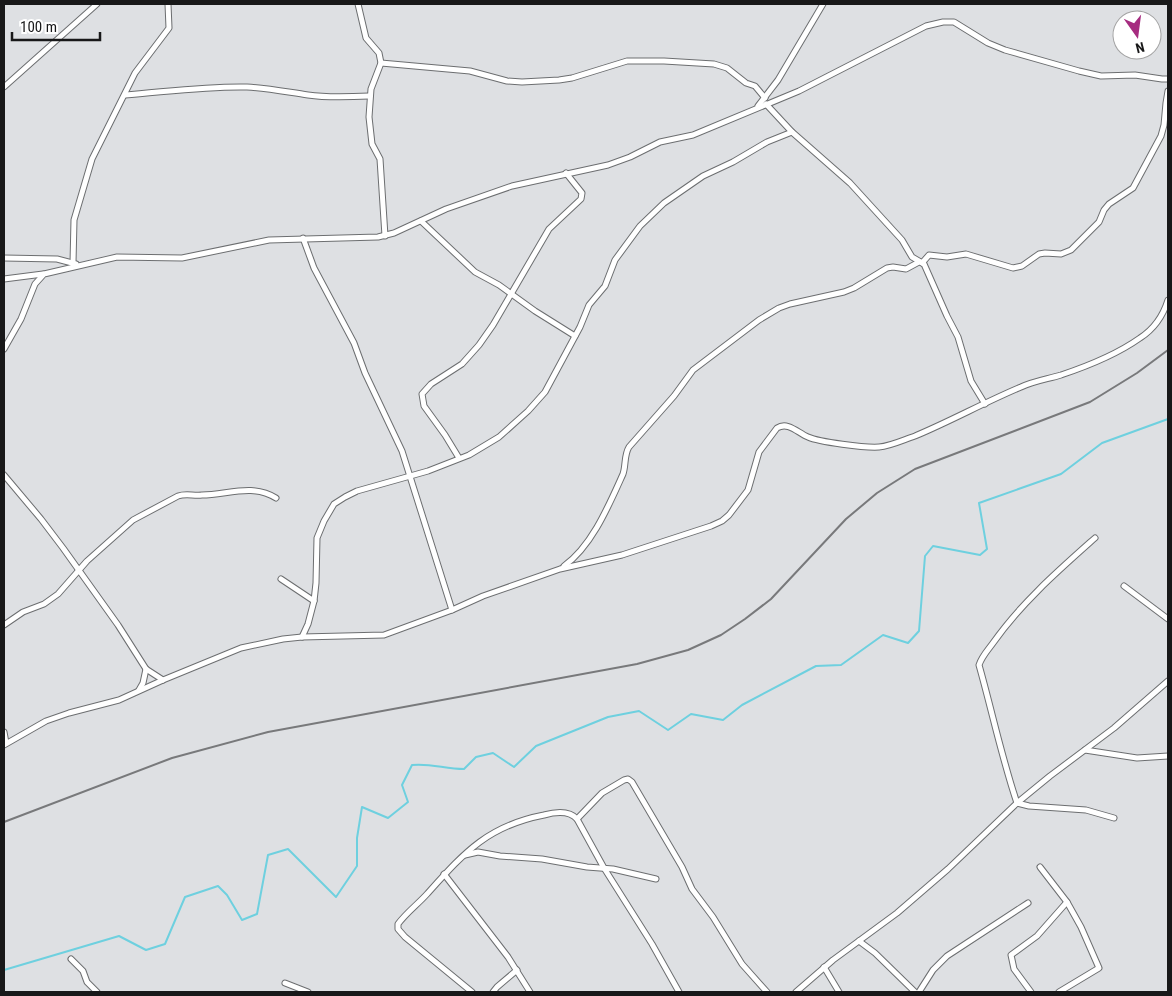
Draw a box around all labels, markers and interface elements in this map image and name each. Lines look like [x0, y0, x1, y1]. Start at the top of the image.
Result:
scale bar [12, 10, 100, 42]
north arrow [1112, 10, 1162, 60]
text: 100 m [20, 18, 57, 36]
text: N [1134, 39, 1146, 56]

